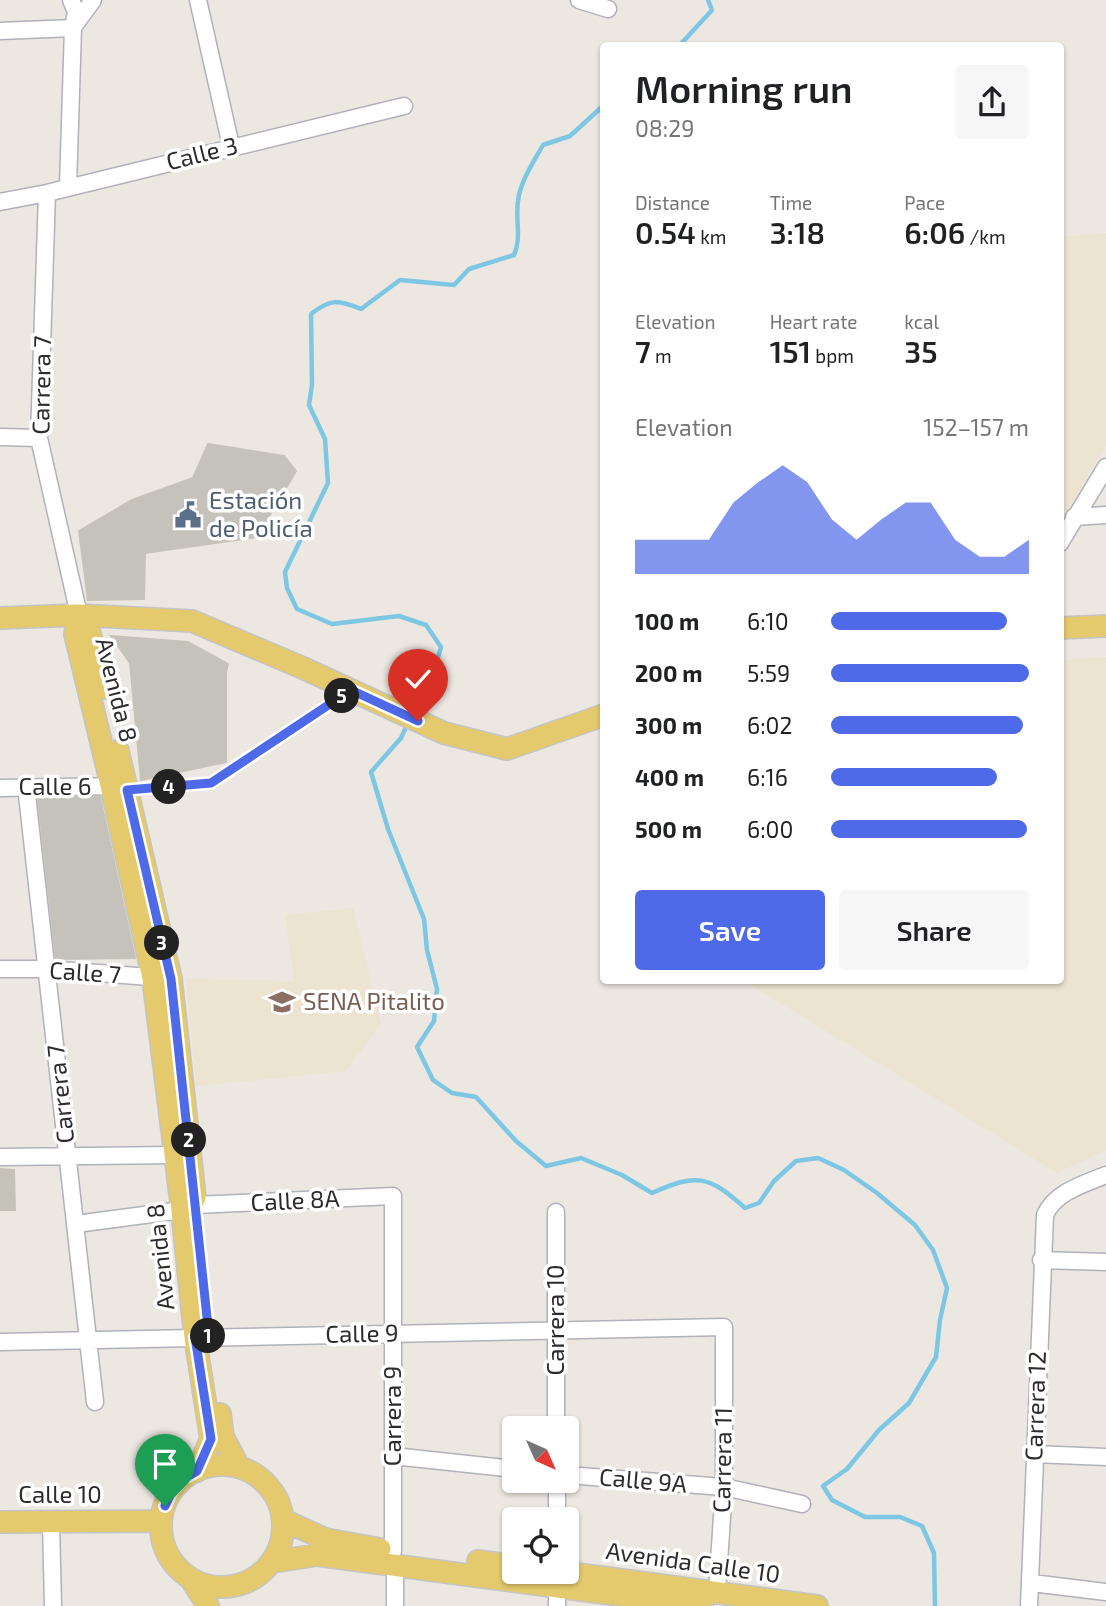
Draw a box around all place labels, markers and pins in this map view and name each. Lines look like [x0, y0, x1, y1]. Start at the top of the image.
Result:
place label: Estación de Policía [209, 485, 313, 542]
public building icon: Estación de Policía [173, 500, 203, 530]
pin [388, 649, 448, 721]
pin: 5 [324, 678, 360, 714]
pin: 4 [152, 770, 186, 804]
pin: 3 [144, 926, 180, 960]
place label: SENA Pitalito [303, 986, 445, 1015]
school or university icon: SENA Pitalito [267, 987, 297, 1017]
pin: 2 [172, 1122, 206, 1158]
pin: 1 [190, 1318, 226, 1354]
pin [135, 1434, 195, 1506]

